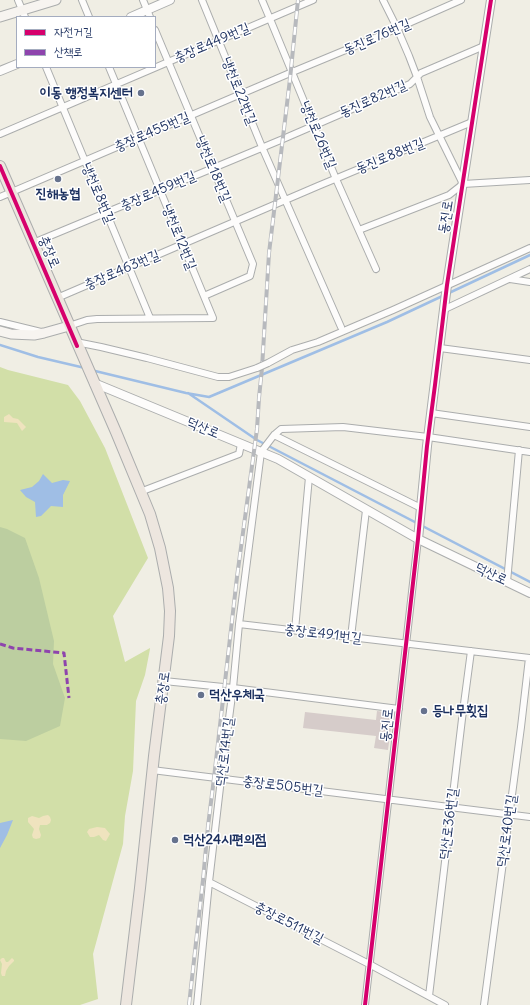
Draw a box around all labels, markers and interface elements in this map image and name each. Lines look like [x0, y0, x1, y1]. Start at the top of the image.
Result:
street label: 동진로76번길 [341, 15, 413, 59]
legend [16, 16, 156, 68]
street label: 충장로449번길 [172, 20, 252, 66]
text: 자전거길 [54, 24, 93, 39]
text: 산책로 [54, 44, 83, 59]
street label: 냉천로22번길 [218, 55, 260, 127]
street label: 동진로82번길 [337, 77, 409, 121]
place label: 이동 행정복지센터 [40, 85, 133, 101]
marker: 이동 행정복지센터 [136, 88, 146, 98]
street label: 냉천로26번길 [296, 99, 340, 171]
street label: 충장로455번길 [112, 109, 192, 155]
street label: 냉천로18번길 [192, 134, 234, 204]
street label: 동진로88번길 [353, 135, 427, 177]
street label: 냉천로8번길 [78, 160, 118, 226]
street label: 충장로459번길 [118, 168, 198, 214]
marker: 진해농협 [53, 174, 63, 184]
place label: 진해농협 [35, 186, 81, 202]
street label: 동진로 [435, 199, 457, 235]
street label: 냉천로12번길 [158, 202, 200, 272]
street label: 충장로 [35, 233, 63, 271]
street label: 충장로463번길 [82, 247, 162, 293]
street label: 덕산로 [184, 414, 222, 442]
street label: 덕산로 [472, 559, 510, 589]
street label: 충장로491번길 [283, 621, 363, 647]
street label: 충장로 [152, 670, 174, 706]
place label: 덕산우체국 [209, 687, 265, 703]
marker: 덕산우체국 [196, 690, 206, 700]
place label: 등나무횟집 [432, 703, 488, 719]
marker: 등나무횟집 [419, 706, 429, 716]
street label: 동진로 [377, 707, 397, 743]
street label: 덕산로14번길 [212, 716, 238, 788]
street label: 충장로505번길 [241, 773, 325, 799]
street label: 덕산로36번길 [436, 787, 462, 861]
street label: 덕산로40번길 [494, 793, 520, 869]
place label: 덕산24시편의점 [183, 832, 266, 848]
marker: 덕산24시편의점 [170, 835, 180, 845]
street label: 충장로511번길 [252, 898, 326, 948]

